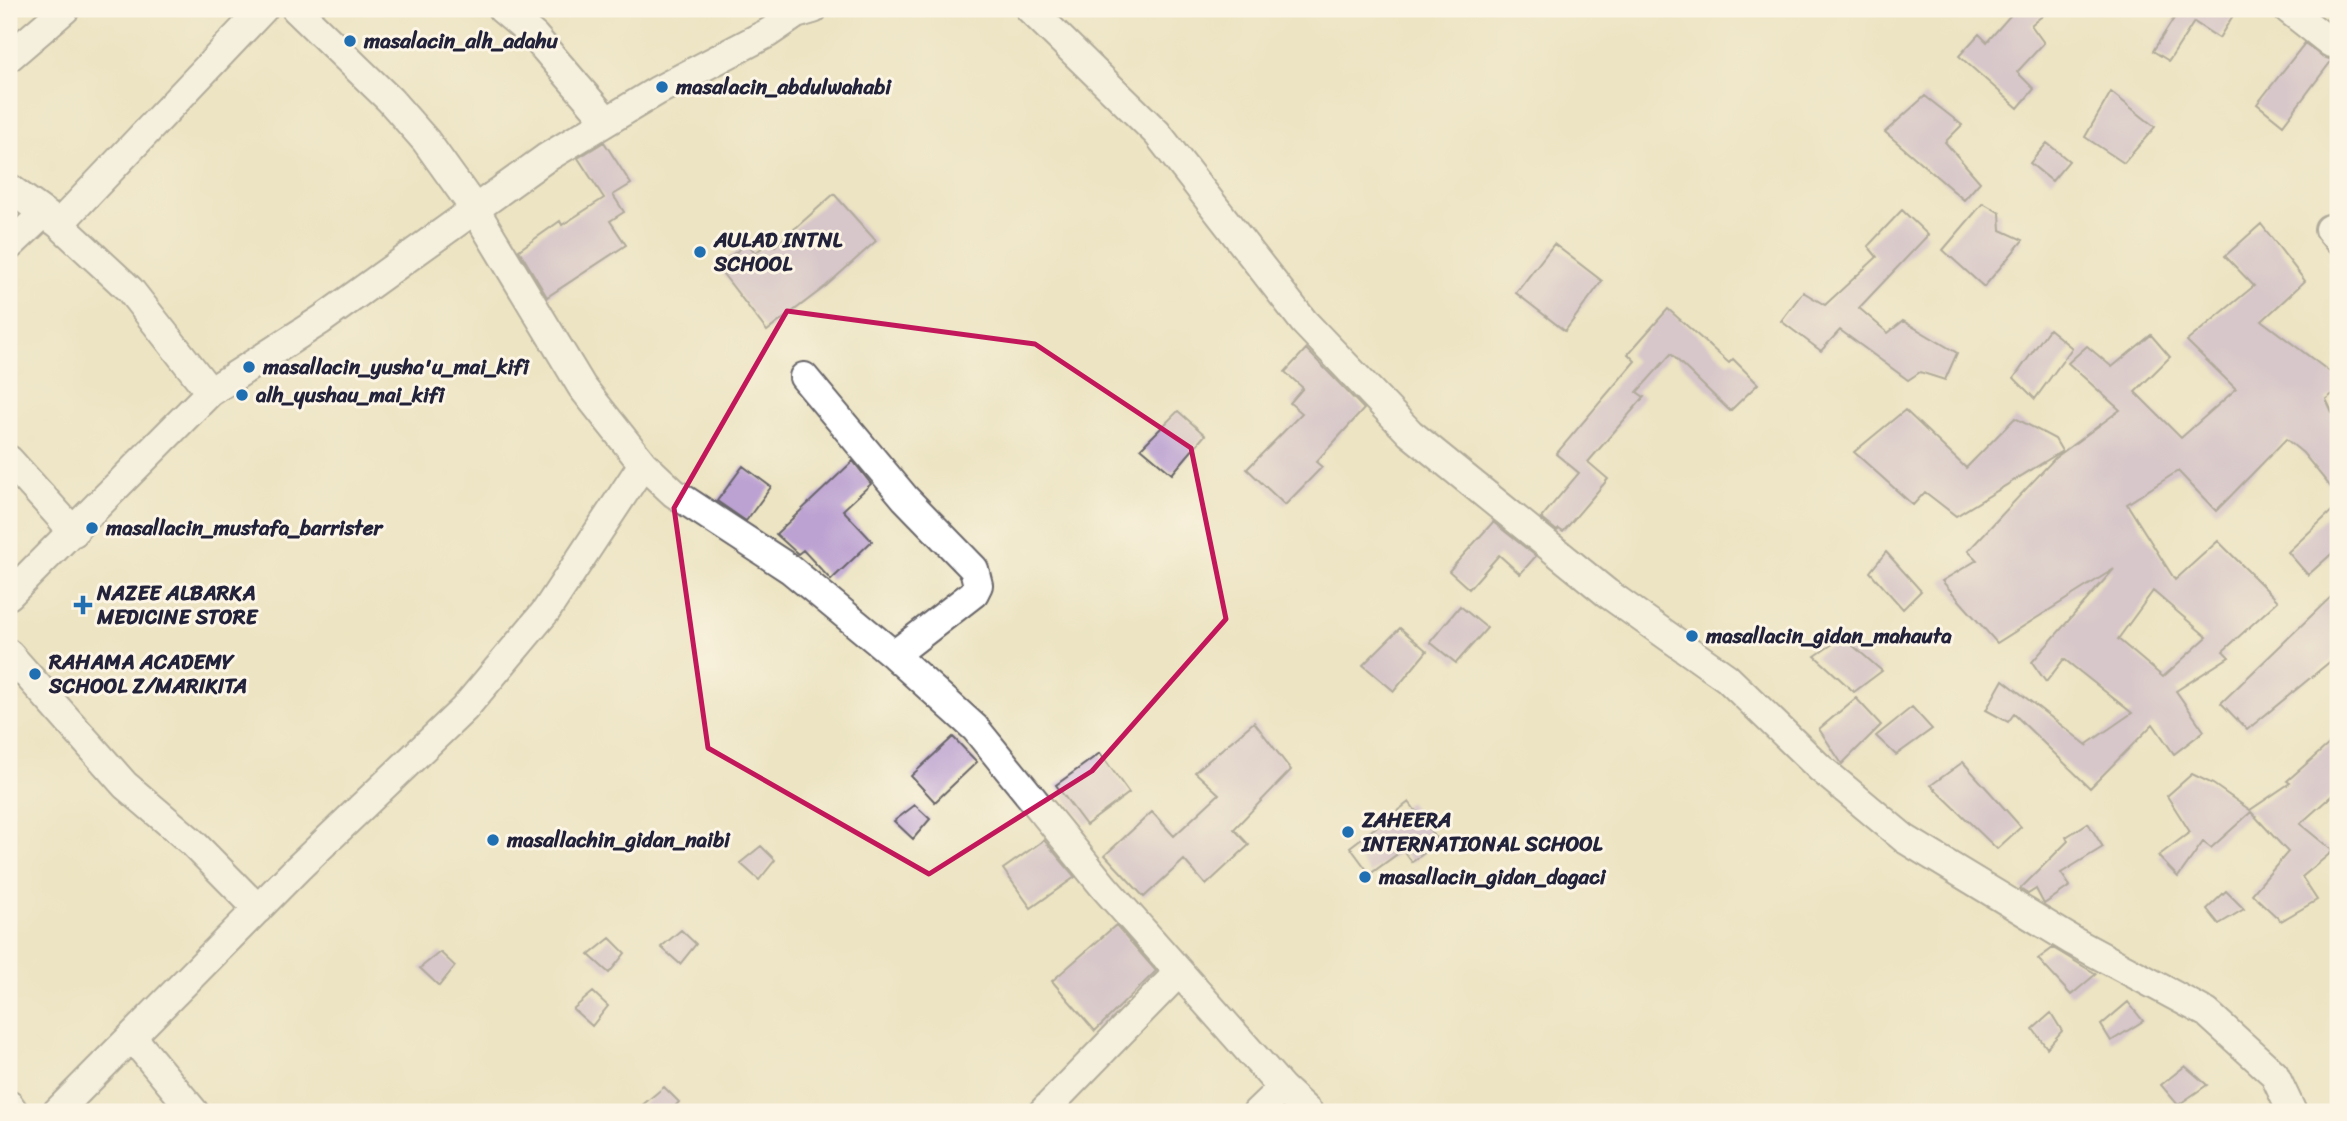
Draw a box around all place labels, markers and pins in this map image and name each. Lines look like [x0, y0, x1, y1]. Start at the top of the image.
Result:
place label: masalacin_alh_adahu [363, 22, 559, 60]
marker: masalacin_alh_adahu [342, 33, 358, 49]
place label: masalacin_abdulwahabi [675, 68, 892, 106]
marker: masalacin_abdulwahabi [654, 79, 670, 95]
place label: AULAD INTNL SCHOOL [713, 221, 842, 283]
marker: AULAD INTNL SCHOOL [692, 244, 708, 260]
place label: masallacin_yusha'u_mai_kifi [262, 348, 530, 386]
marker: masallacin_yusha'u_mai_kifi [241, 359, 257, 375]
place label: alh_yushau_mai_kifi [255, 376, 446, 414]
marker: alh_yushau_mai_kifi [234, 387, 250, 403]
place label: masallacin_mustafa_barrister [105, 509, 385, 547]
marker: masallacin_mustafa_barrister [84, 520, 100, 536]
place label: NAZEE ALBARKA MEDICINE STORE [96, 574, 259, 636]
marker: NAZEE ALBARKA MEDICINE STORE [75, 597, 91, 613]
place label: masallacin_gidan_mahauta [1705, 617, 1952, 655]
marker: masallacin_gidan_mahauta [1684, 628, 1700, 644]
place label: RAHAMA ACADEMY SCHOOL Z/MARIKITA [48, 643, 247, 705]
marker: RAHAMA ACADEMY SCHOOL Z/MARIKITA [27, 666, 43, 682]
place label: ZAHEERA INTERNATIONAL SCHOOL [1361, 801, 1603, 863]
place label: masallachin_gidan_naibi [506, 821, 731, 859]
marker: ZAHEERA INTERNATIONAL SCHOOL [1340, 824, 1356, 840]
marker: masallachin_gidan_naibi [485, 832, 501, 848]
place label: masallacin_gidan_dagaci [1378, 858, 1607, 896]
marker: masallacin_gidan_dagaci [1357, 869, 1373, 885]

